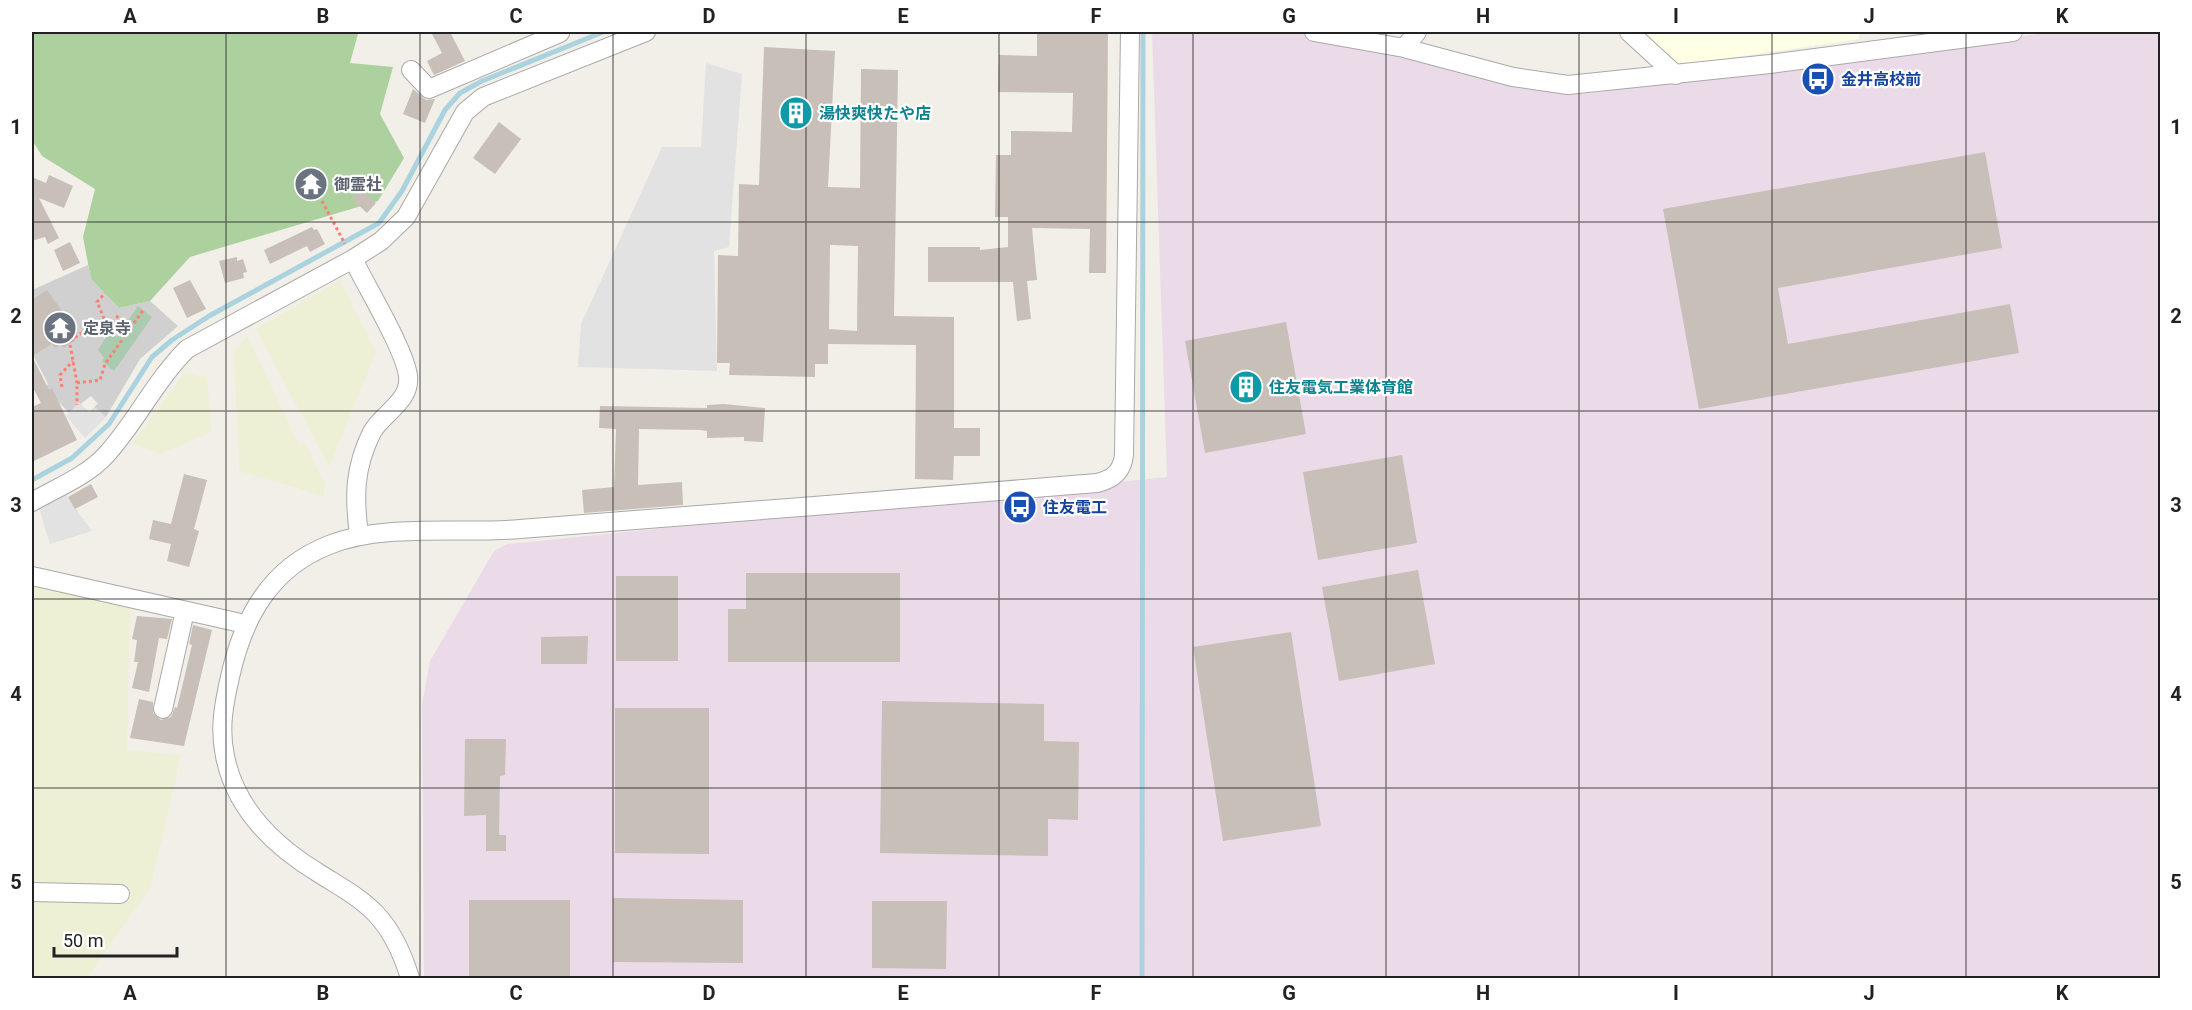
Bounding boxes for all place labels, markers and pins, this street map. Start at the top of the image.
bus stop icon: 金井高校前 [1800,61,1836,97]
place label: 金井高校前 [1841,70,1921,89]
building icon: 湯快爽快たや店 [778,95,814,131]
place label: 湯快爽快たや店 [819,104,931,123]
temple icon: 御霊社 [293,166,329,202]
place label: 御霊社 [334,175,382,194]
temple icon: 定泉寺 [42,310,78,346]
place label: 定泉寺 [83,319,131,338]
building icon: 住友電気工業体育館 [1228,369,1264,405]
place label: 住友電気工業体育館 [1268,378,1413,397]
bus stop icon: 住友電工 [1002,489,1038,525]
place label: 住友電工 [1042,498,1107,517]

